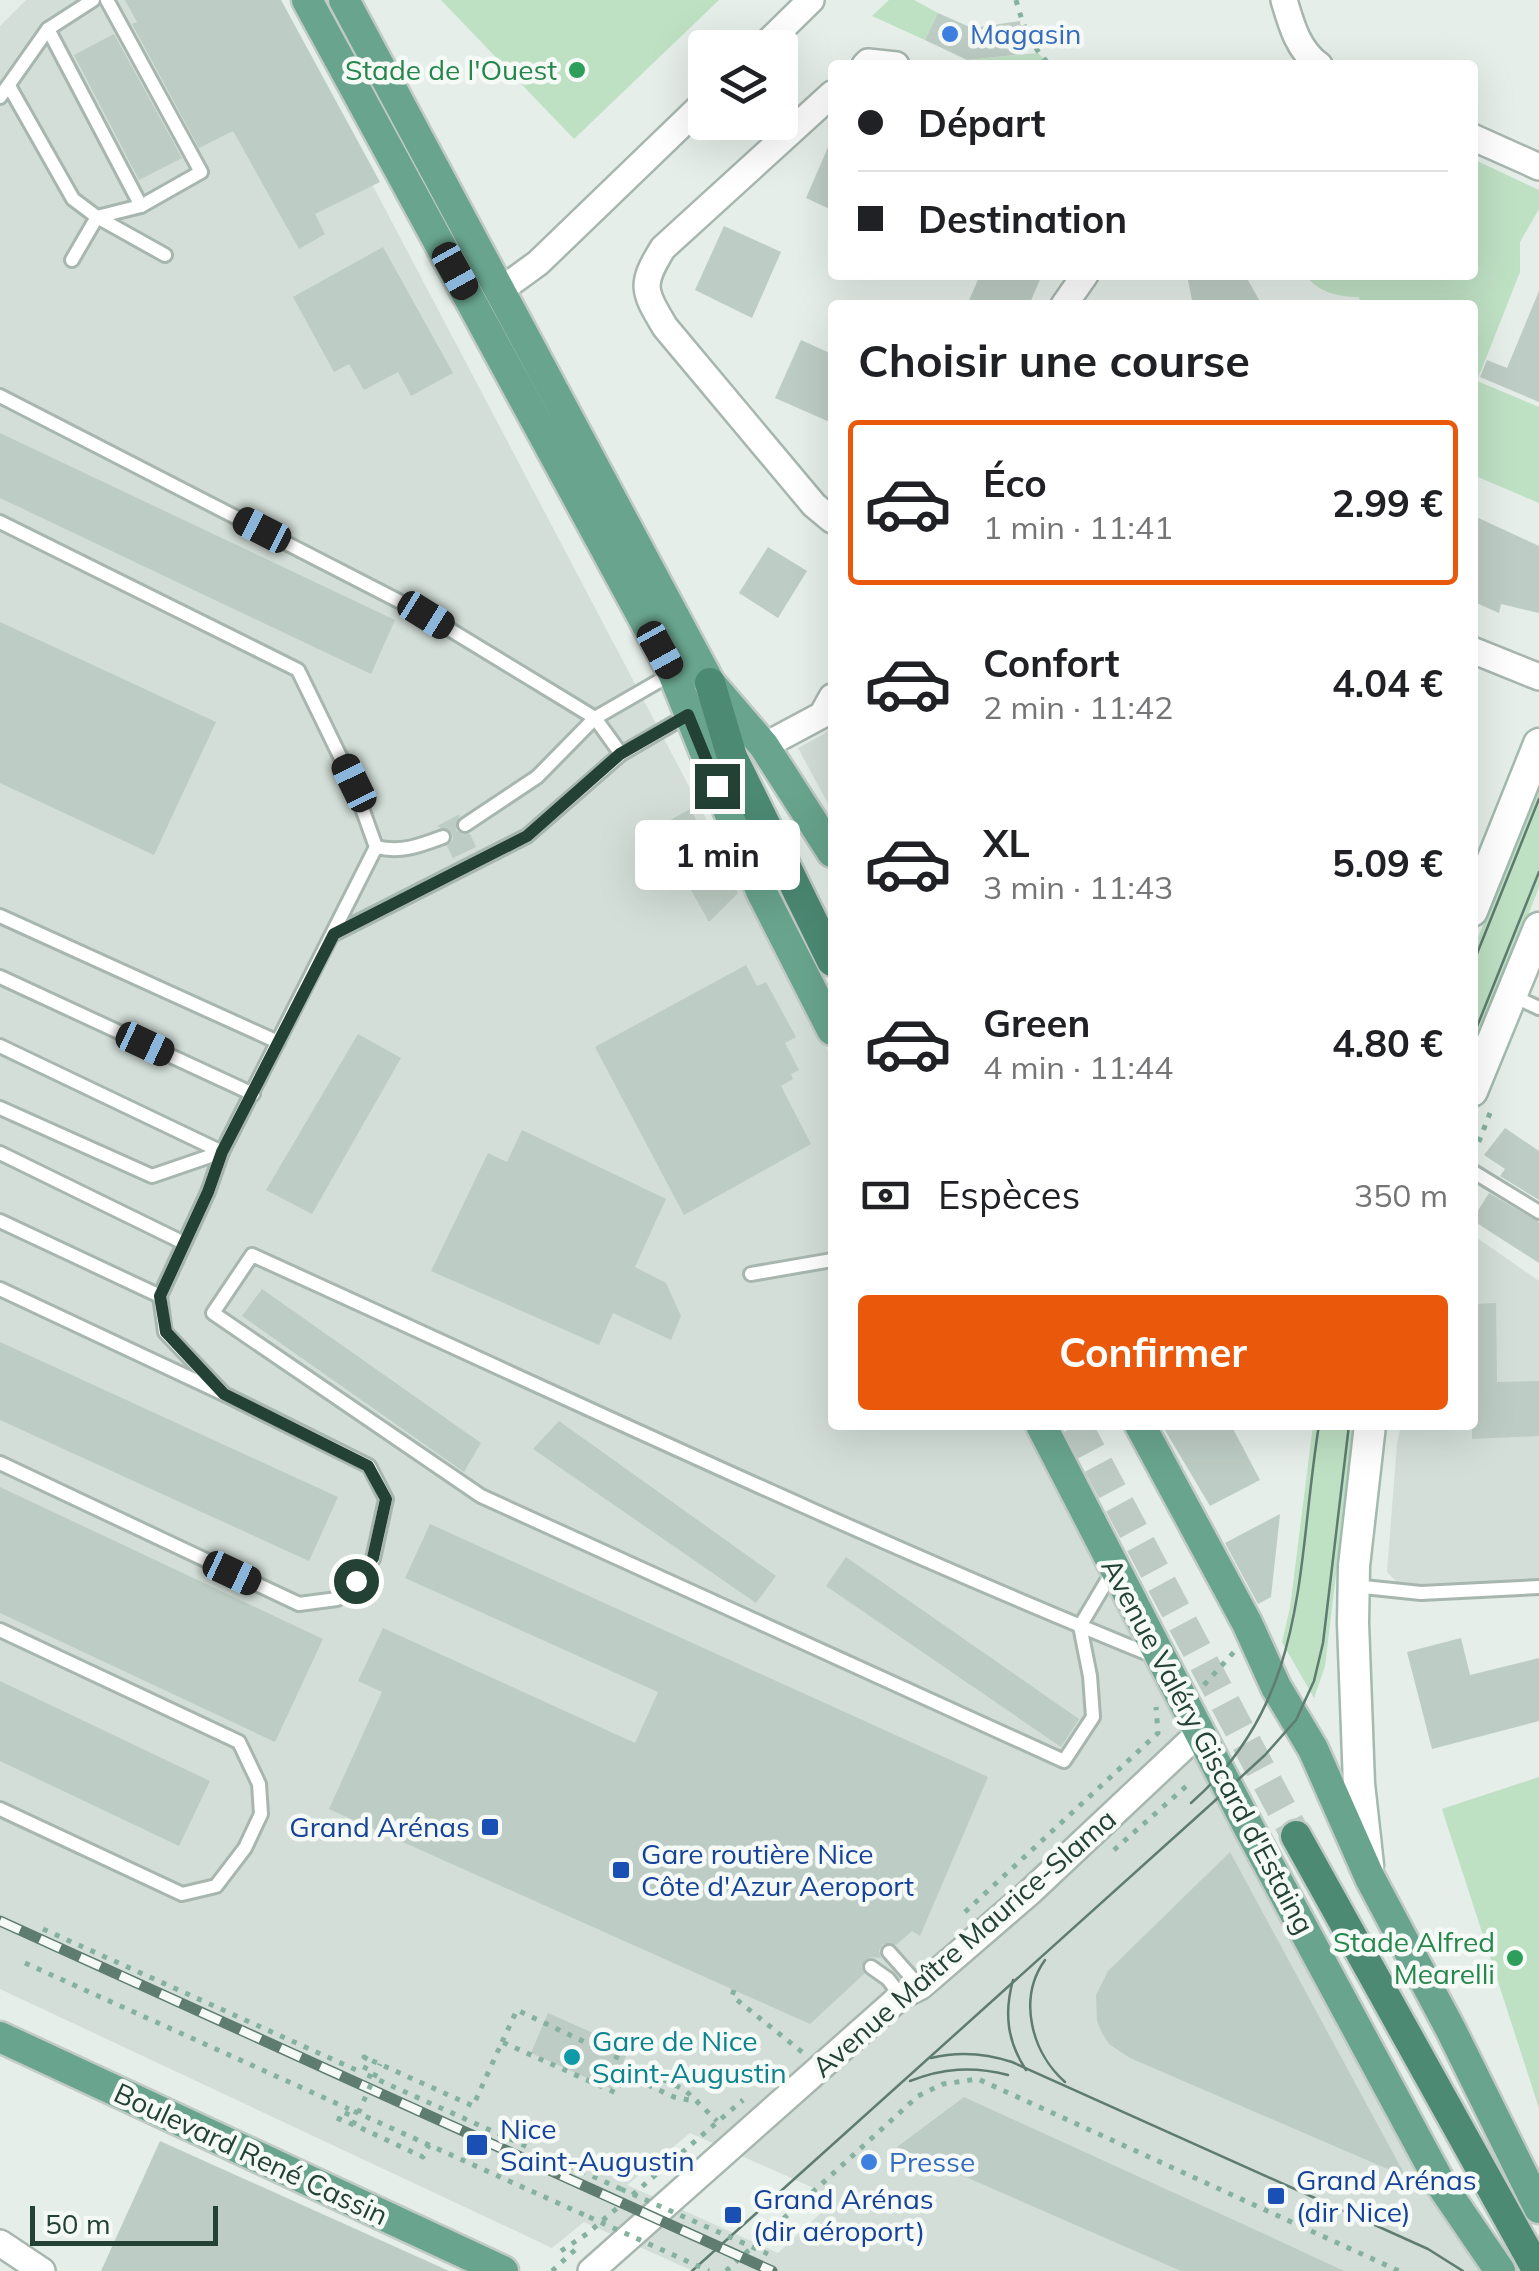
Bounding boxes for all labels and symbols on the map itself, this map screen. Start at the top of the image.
place label: Magasin [970,16,1081,51]
marker: Magasin [939,23,961,45]
place label: Stade de l'Ouest [345,52,557,87]
marker: Stade de l'Ouest [566,59,588,81]
car [427,237,483,305]
car [228,503,296,557]
car [393,586,459,644]
car [632,616,688,684]
car [327,749,381,817]
route end [695,764,740,809]
callout: 1 min [634,821,800,891]
car [111,1018,179,1070]
car [198,1547,266,1599]
street label: Avenue Valéry Giscard d'Estaing [1094,1552,1322,1939]
route start [334,1559,379,1604]
street label: Avenue Maître Maurice-Slama [805,1801,1123,2084]
place label: Grand Arénas [289,1809,470,1844]
marker: Grand Arénas [479,1816,501,1838]
place label: Gare routière Nice Côte d'Azur Aeroport [641,1836,914,1903]
marker: Gare routière Nice Côte d'Azur Aeroport [610,1859,632,1881]
place label: Stade Alfred Mearelli [1333,1924,1495,1991]
marker: Stade Alfred Mearelli [1504,1947,1526,1969]
place label: Gare de Nice Saint-Augustin [592,2023,787,2090]
marker: Gare de Nice Saint-Augustin [561,2046,583,2068]
street label: Boulevard René Cassin [109,2075,394,2232]
place label: Nice Saint-Augustin [500,2111,695,2178]
marker: Nice Saint-Augustin [464,2132,490,2158]
place label: Presse [889,2144,975,2179]
marker: Presse [858,2151,880,2173]
place label: Grand Arénas (dir Nice) [1296,2162,1477,2229]
place label: Grand Arénas (dir aéroport) [753,2181,934,2248]
marker: Grand Arénas (dir Nice) [1265,2185,1287,2207]
scale bar [30,2201,218,2246]
marker: Grand Arénas (dir aéroport) [722,2204,744,2226]

